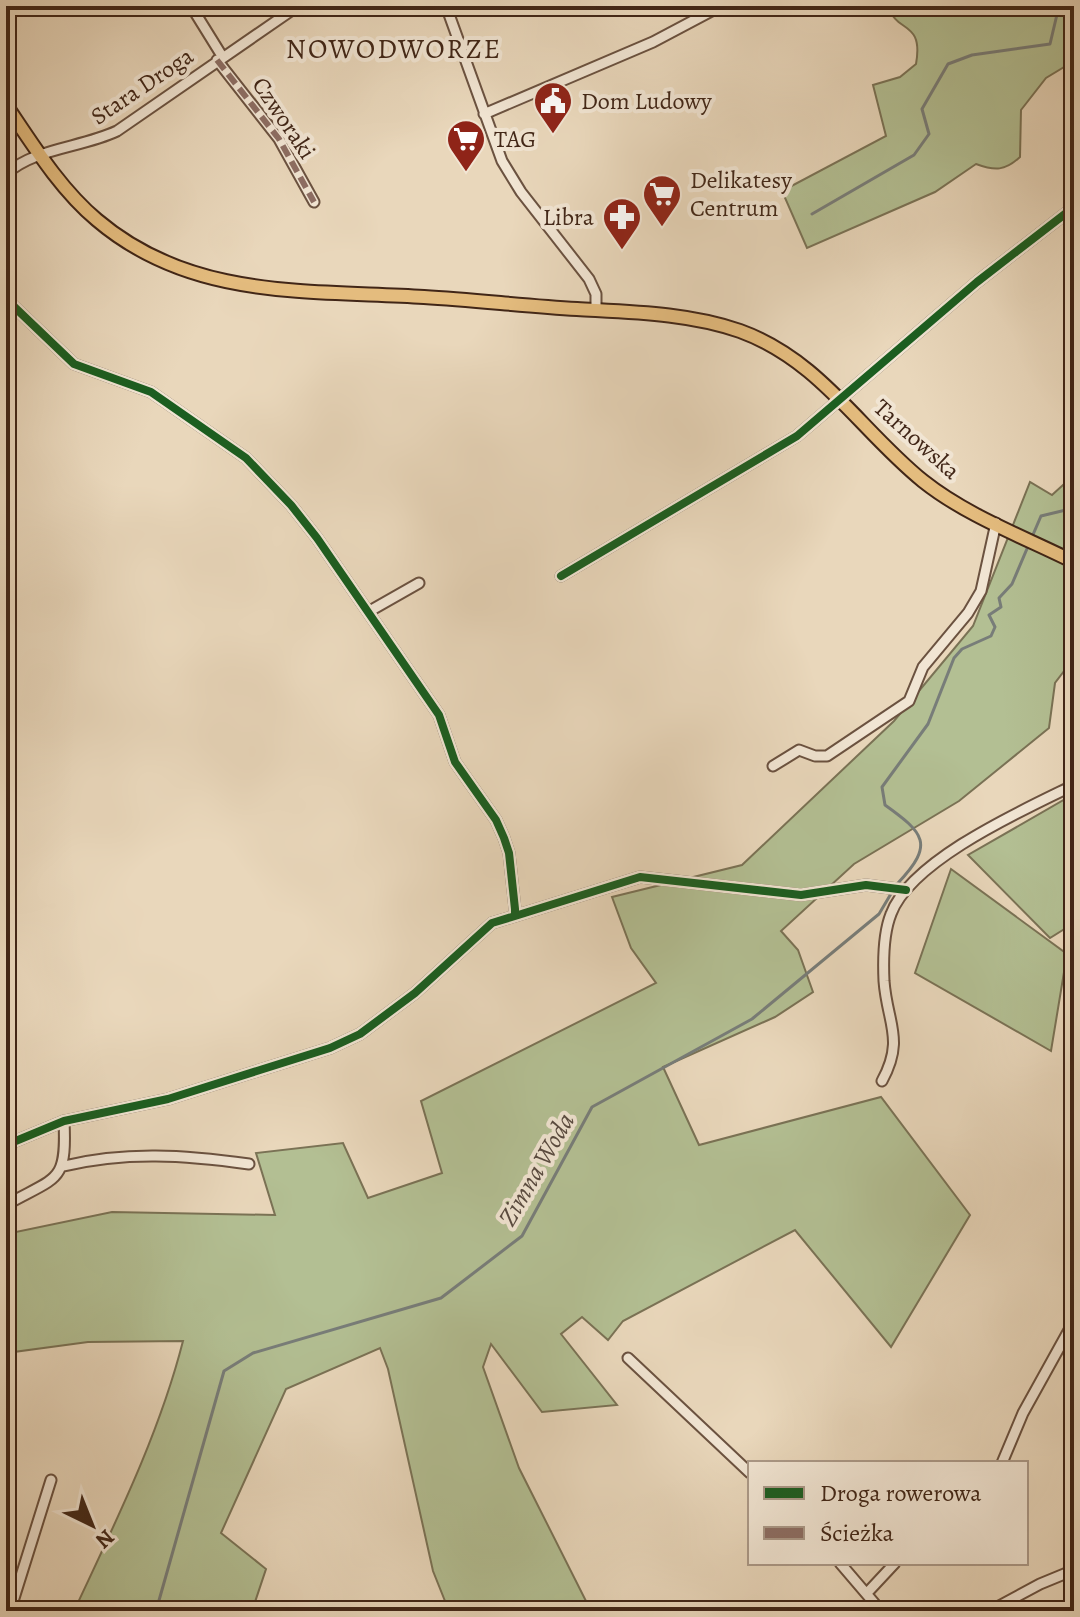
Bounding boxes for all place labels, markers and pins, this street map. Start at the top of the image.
public building icon: Dom Ludowy [532,80,574,135]
place label: Dom Ludowy [581,85,712,117]
supermarket icon: TAG [445,118,487,173]
place label: TAG [494,123,536,155]
place label: Delikatesy Centrum [690,164,792,224]
supermarket icon: Delikatesy Centrum [641,173,683,228]
pharmacy icon: Libra [601,196,643,251]
place label: Libra [543,201,595,233]

